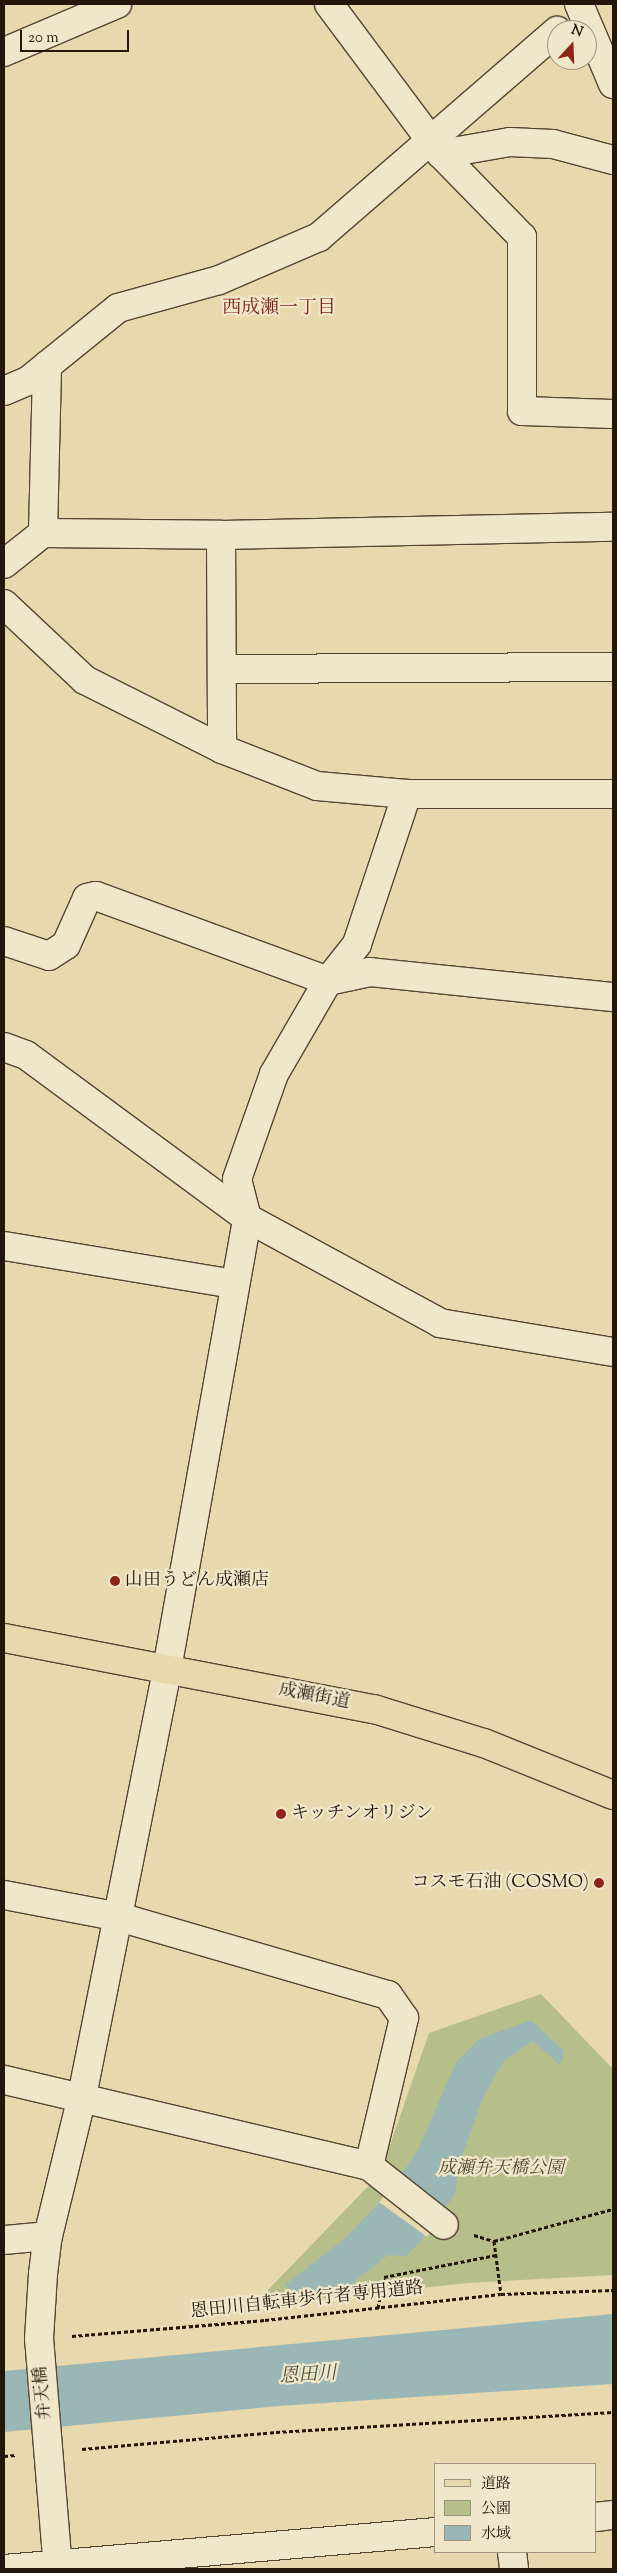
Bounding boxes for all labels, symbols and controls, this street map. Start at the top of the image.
scale bar [22,20,131,52]
north arrow [547,20,597,70]
text: N [568,21,585,43]
text: 20 m [28,28,59,49]
district label: 西成瀬一丁目 [222,298,336,320]
place label: 山田うどん成瀬店 [125,1570,269,1592]
marker: 山田うどん成瀬店 [109,1575,121,1587]
street label: 成瀬街道 [277,1680,351,1714]
place label: キッチンオリジン [291,1803,435,1825]
marker: キッチンオリジン [275,1808,287,1820]
place label: コスモ石油 (COSMO) [413,1872,589,1894]
marker: コスモ石油 (COSMO) [593,1877,605,1889]
park label: 成瀬弁天橋公園 [438,2158,564,2180]
street label: 恩田川自転車歩行者専用道路 [190,2278,424,2324]
water label: 恩田川 [279,2363,337,2389]
street label: 弁天橋 [31,2365,57,2421]
legend [434,2463,597,2553]
text: 道路 [481,2474,511,2495]
text: 公園 [481,2499,511,2520]
text: 水域 [481,2524,511,2545]

